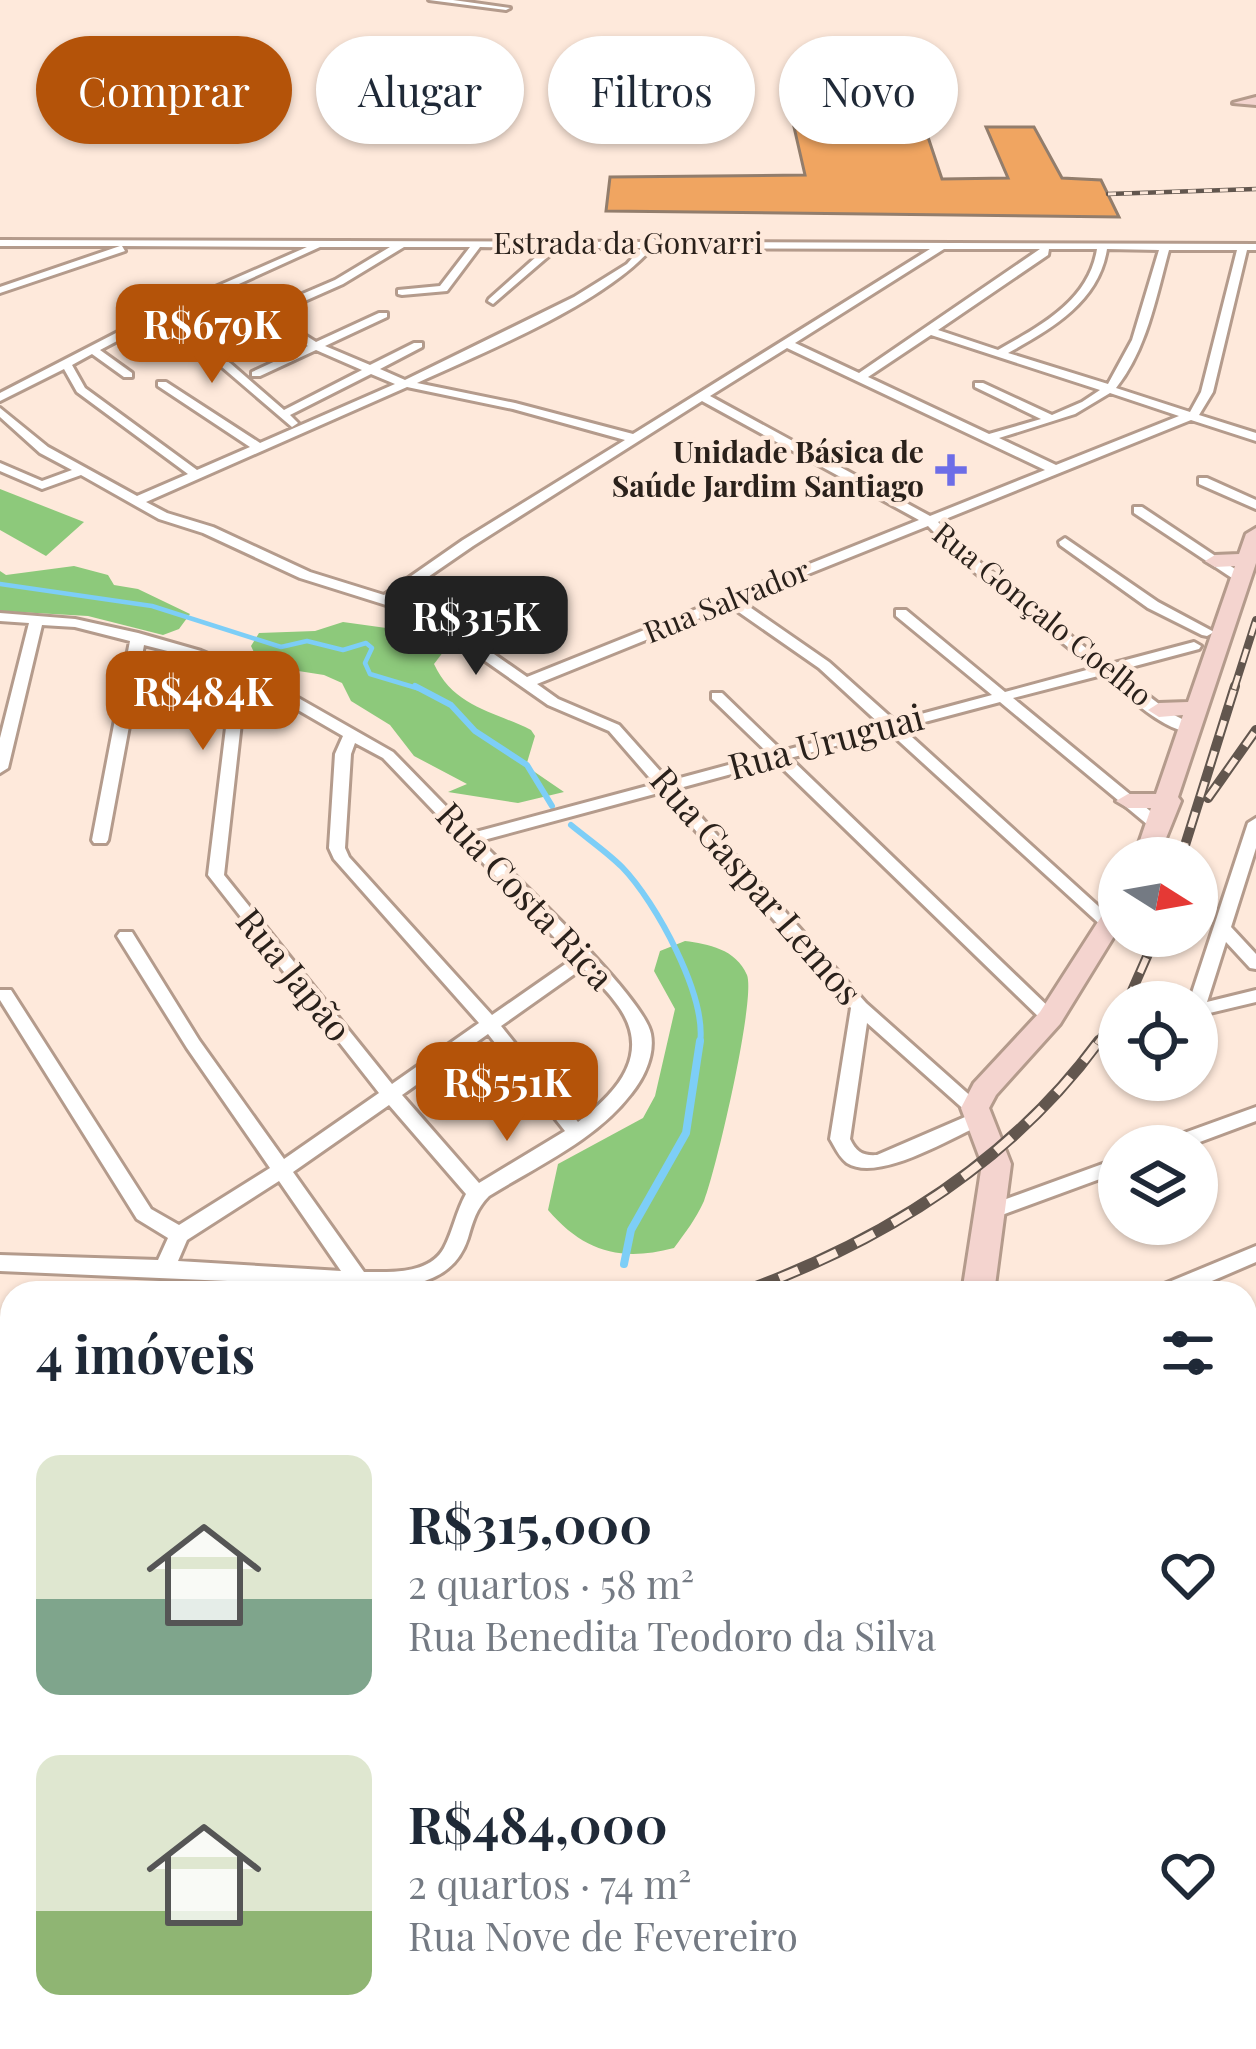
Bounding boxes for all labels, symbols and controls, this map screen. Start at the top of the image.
chip: Comprar [36,36,292,144]
chip: Alugar [316,36,524,144]
chip: Filtros [548,36,755,144]
chip: Novo [779,36,958,144]
street label: Estrada da Gonvarri [493,222,763,262]
pin: R$679K [114,284,310,386]
text: R$679K [143,297,281,349]
place label: Unidade Básica de Saúde Jardim Santiago [612,431,924,505]
marker: Unidade Básica de Saúde Jardim Santiago [935,454,967,486]
street label: Rua Gonçalo Coelho [925,513,1161,714]
street label: Rua Salvador [637,549,815,652]
pin: R$315K [378,576,574,678]
text: R$315K [412,589,540,641]
pin: R$484K [105,651,301,753]
text: R$484K [133,664,273,716]
street label: Rua Uruguai [723,691,928,789]
street label: Rua Gaspar Lemos [641,756,874,1014]
street label: Rua Costa Rica [427,791,626,999]
north arrow [1098,837,1218,957]
map controls [1098,837,1218,1245]
street label: Rua Japão [227,897,364,1050]
button: locate [1098,981,1218,1101]
pin: R$551K [409,1042,605,1144]
text: R$551K [443,1055,571,1107]
button: layers [1098,1125,1218,1245]
text: 4 imóveis [36,1319,255,1387]
icon: filters [1155,1320,1221,1386]
text: R$315,000 [408,1489,652,1557]
icon: home [132,1503,276,1647]
icon: heart [1155,1542,1221,1608]
text: 2 quartos · 58 m² [408,1557,694,1609]
text: Rua Benedita Teodoro da Silva [408,1609,936,1661]
text: R$484,000 [408,1789,668,1857]
icon: home [132,1803,276,1947]
icon: heart [1155,1842,1221,1908]
text: 2 quartos · 74 m² [408,1857,691,1909]
text: Rua Nove de Fevereiro [408,1909,798,1961]

